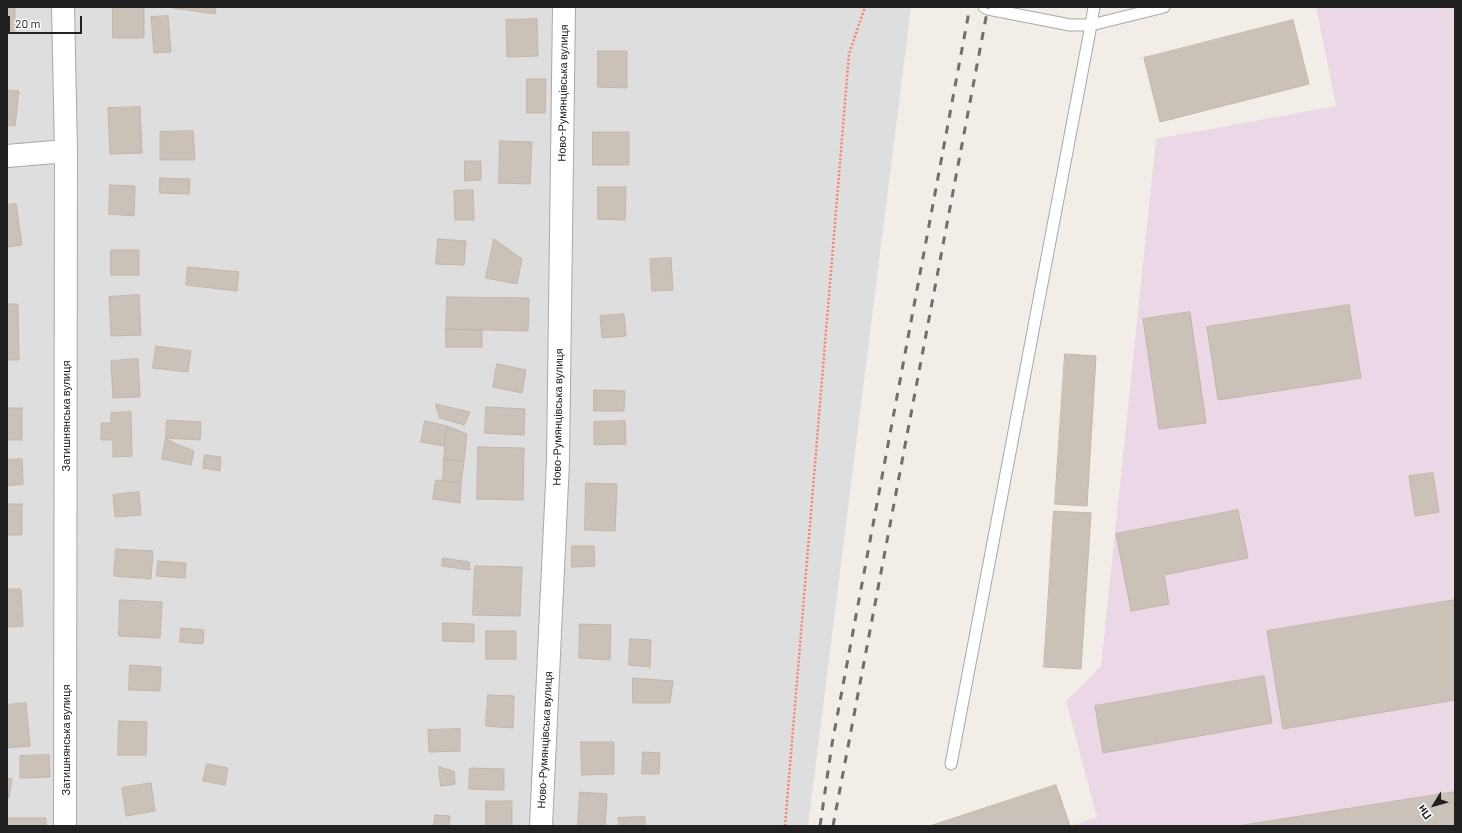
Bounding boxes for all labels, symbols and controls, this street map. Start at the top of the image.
scale bar [10,8,84,34]
text: 20 m [15,16,41,30]
street label: Ново-Румянцівська вулиця [555,24,571,162]
street label: Ново-Румянцівська вулиця [550,348,566,486]
street label: Затишнянська вулиця [59,361,73,471]
street label: Ново-Румянцівська вулиця [535,671,555,809]
street label: Затишнянська вулиця [59,685,73,795]
north arrow [1414,785,1454,825]
text: Пн [1414,803,1434,822]

